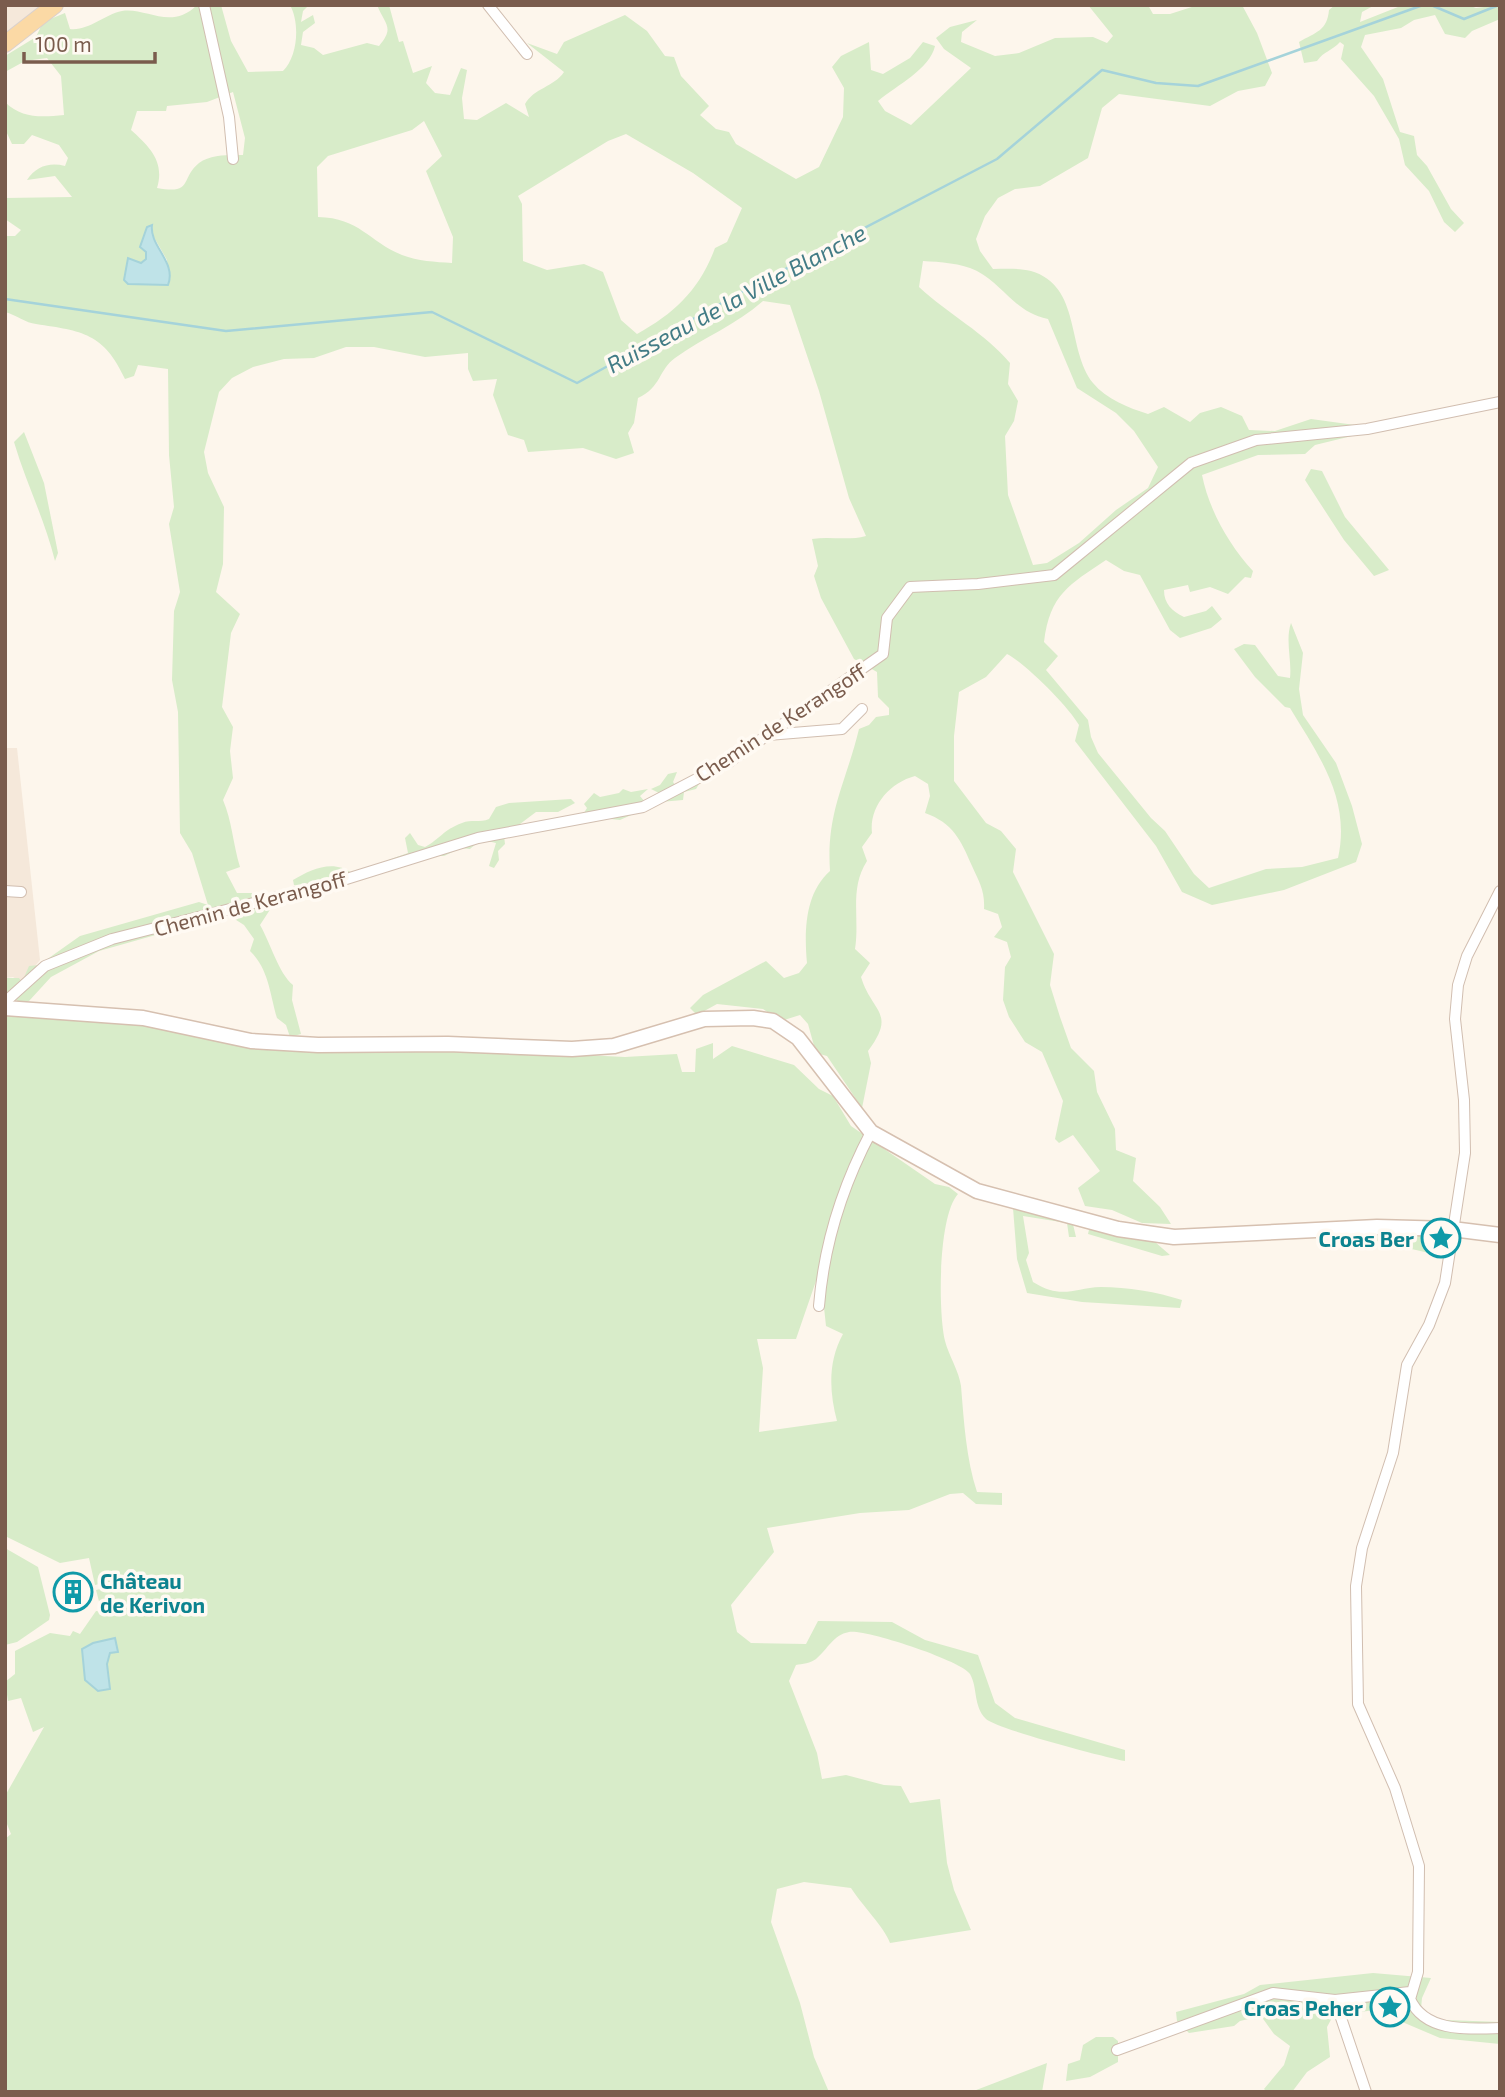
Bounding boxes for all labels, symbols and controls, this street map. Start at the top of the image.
scale bar [24,21,156,65]
text: 100 m [35,31,92,56]
water label: Ruisseau de la Ville Blanche [602,218,870,378]
street label: Chemin de Kerangoff [690,657,871,786]
street label: Chemin de Kerangoff [151,865,350,941]
place icon: Croas Ber [1420,1217,1462,1259]
place label: Croas Ber [1319,1226,1414,1251]
place label: Château de Kerivon [100,1568,205,1617]
building icon: Château de Kerivon [52,1571,94,1613]
place icon: Croas Peher [1369,1986,1411,2028]
place label: Croas Peher [1244,1995,1363,2020]

